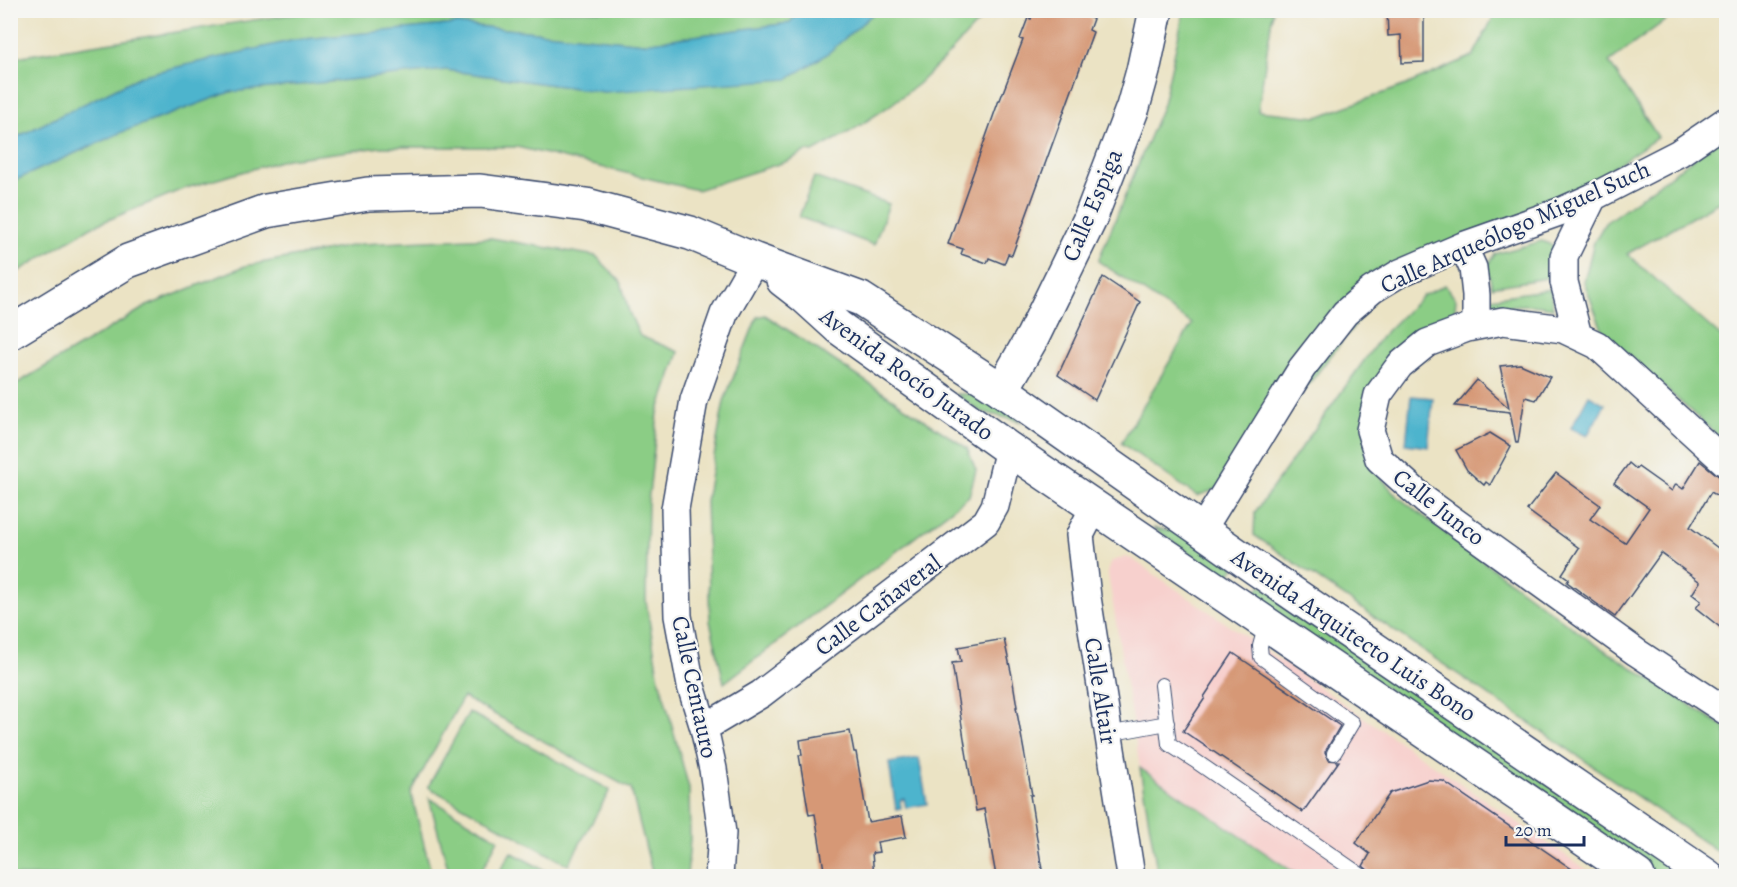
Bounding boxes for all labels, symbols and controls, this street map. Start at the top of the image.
street label: Calle Espiga [1054,143,1130,266]
street label: Calle Arqueólogo Miguel Such [1375,153,1655,301]
street label: Avenida Rocío Jurado [813,299,1001,448]
street label: Calle Junco [1386,461,1492,553]
street label: Avenida Arquitecto Luis Bono [1224,540,1483,729]
street label: Calle Cañaveral [808,547,948,663]
street label: Calle Centauro [664,613,726,761]
street label: Calle Altair [1077,635,1125,747]
scale bar [1506,809,1584,847]
text: 20 m [1515,818,1552,842]

